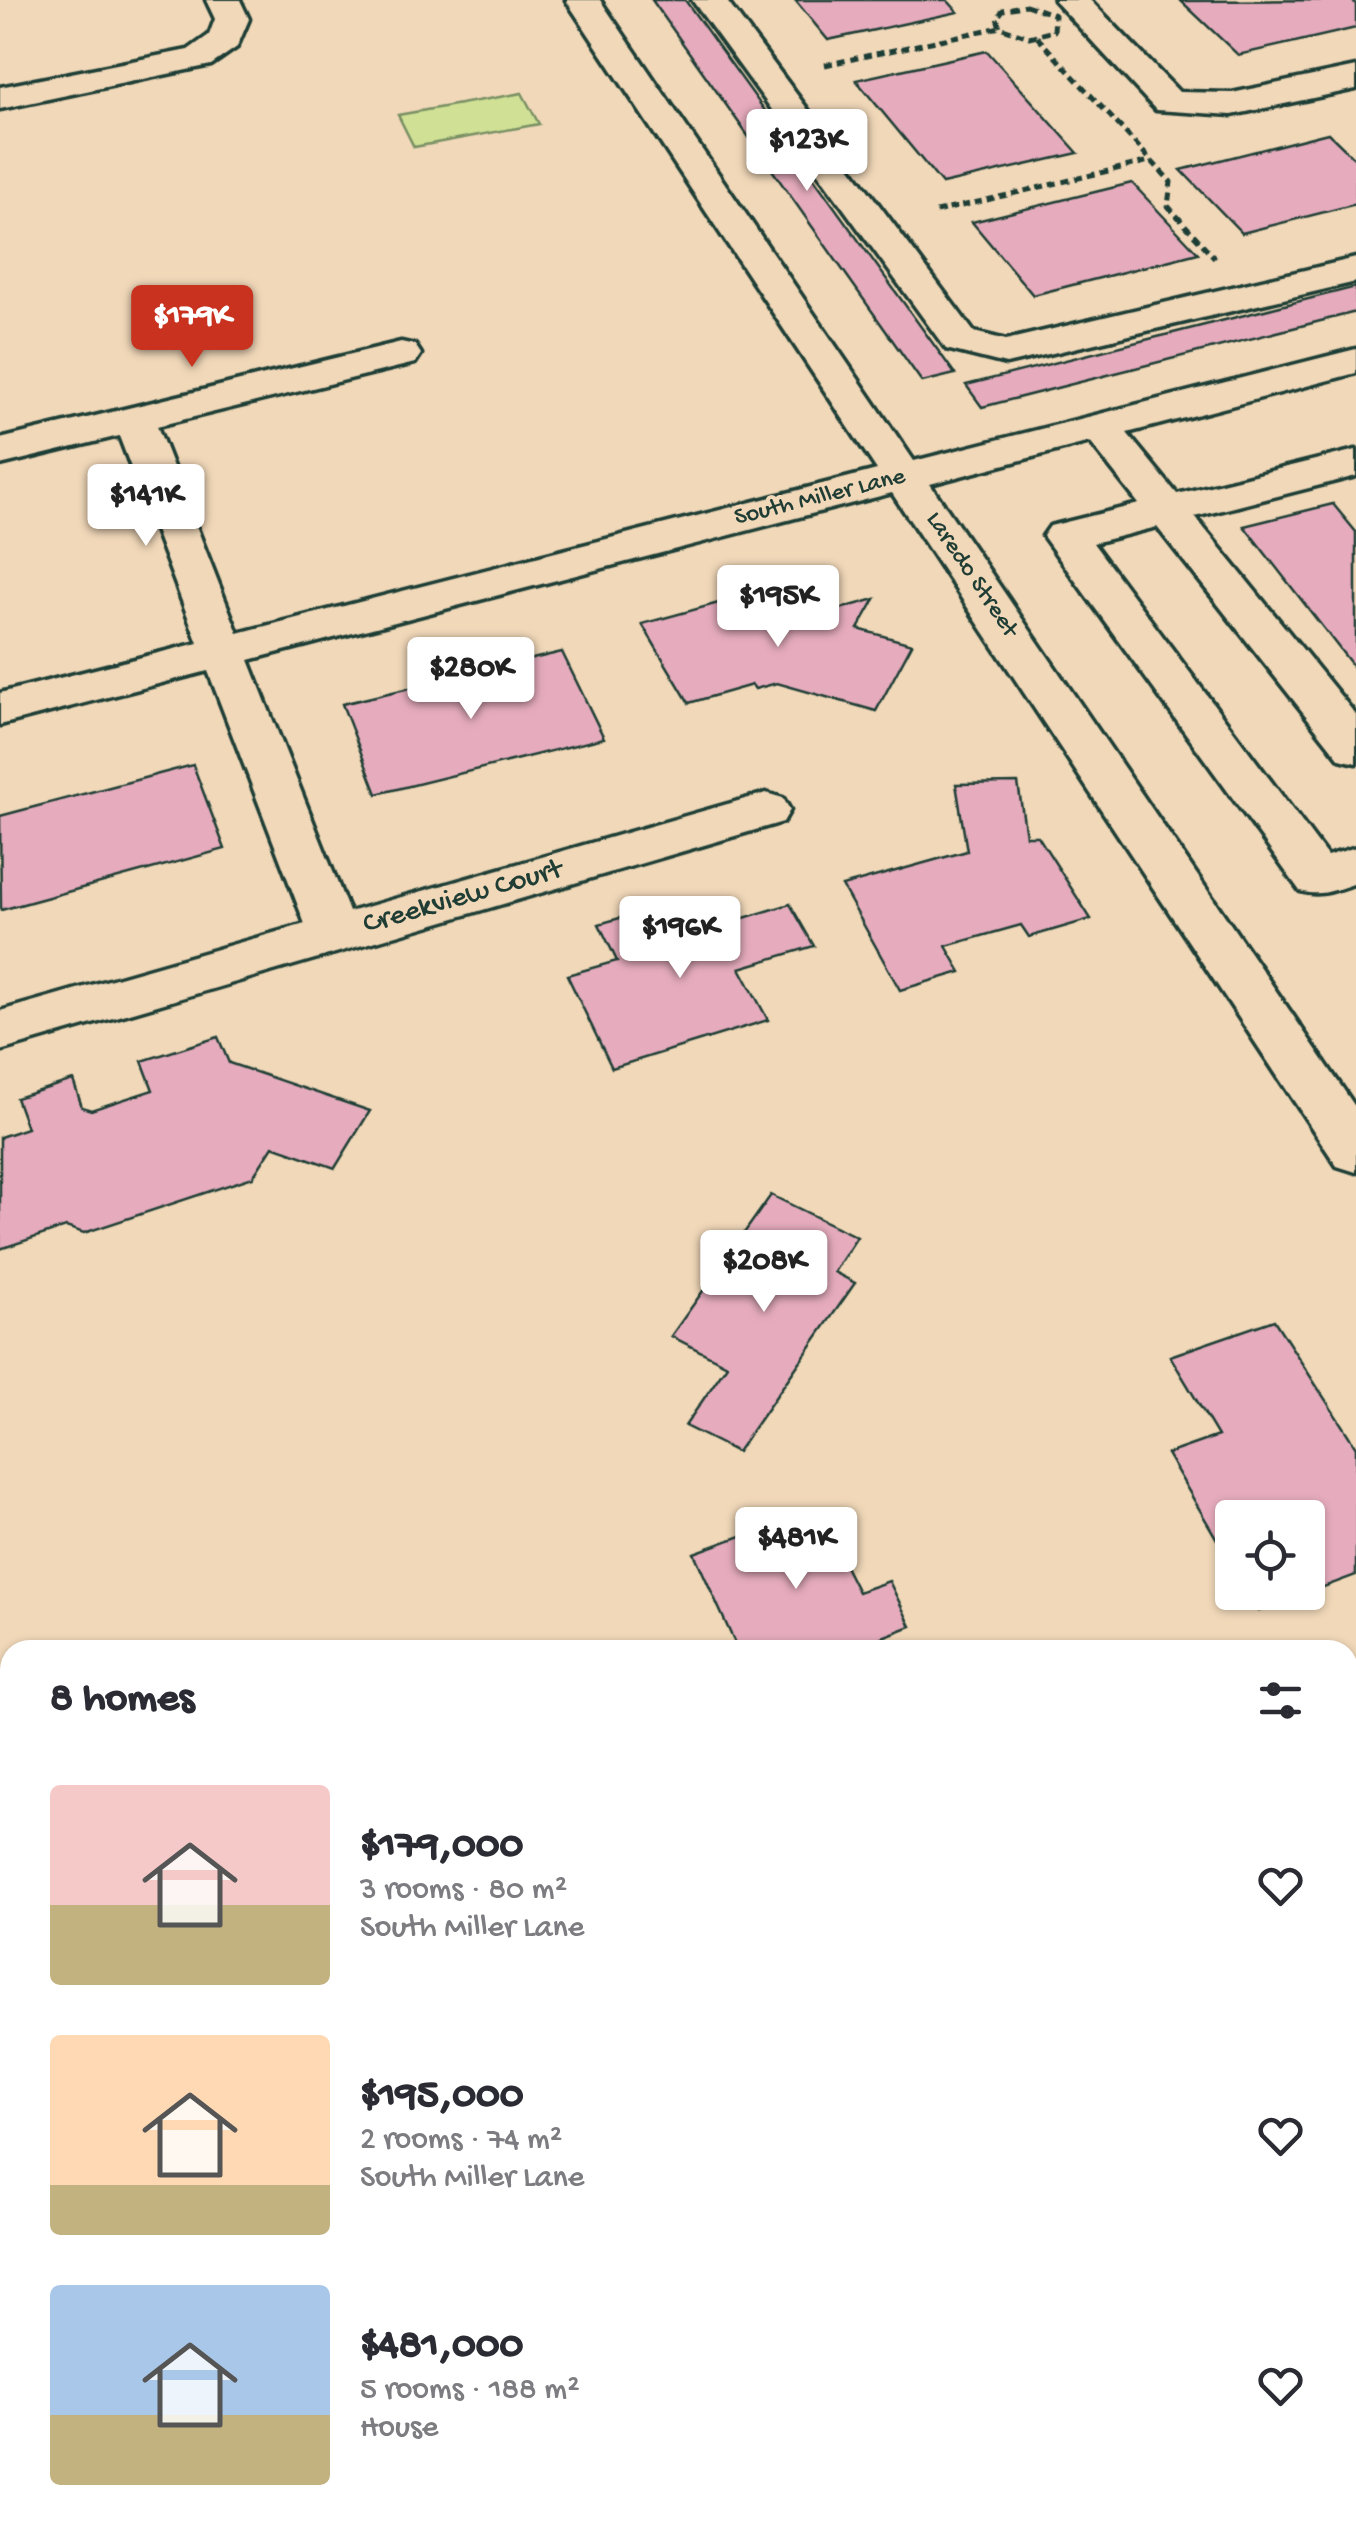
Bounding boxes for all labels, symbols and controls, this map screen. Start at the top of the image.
pin: $123K [737,109,877,194]
text: $123K [768,122,846,160]
pin: $179K [122,285,262,370]
text: $179K [153,298,231,336]
street label: South Miller Lane [732,462,910,533]
pin: $141K [76,464,216,549]
text: $141K [110,477,182,515]
street label: Laredo Street [918,507,1025,645]
pin: $195K [708,565,848,650]
text: $195K [739,578,817,616]
pin: $280K [401,637,541,722]
text: $280K [429,650,513,688]
street label: Creekview Court [359,852,569,943]
pin: $196K [610,896,750,981]
text: $196K [641,909,719,947]
pin: $208K [694,1230,834,1315]
text: $208K [722,1243,806,1281]
map controls [1215,1500,1325,1610]
button: locate [1215,1500,1325,1610]
pin: $481K [726,1507,866,1592]
text: $481K [757,1520,835,1558]
icon: filters [1253,1673,1308,1728]
text: 8 homes [50,1676,194,1725]
text: $179,000 [360,1823,523,1872]
icon: home [130,1825,250,1945]
icon: heart [1253,1858,1308,1913]
text: 3 rooms · 80 m² [360,1872,567,1910]
text: South Miller Lane [360,1910,584,1948]
text: $195,000 [360,2073,524,2122]
icon: home [130,2075,250,2195]
icon: heart [1253,2108,1308,2163]
text: 2 rooms · 74 m² [360,2122,562,2160]
text: South Miller Lane [360,2160,584,2198]
text: $481,000 [360,2323,523,2372]
icon: home [130,2325,250,2445]
icon: heart [1253,2358,1308,2413]
text: 5 rooms · 188 m² [360,2372,580,2410]
text: House [360,2410,438,2448]

